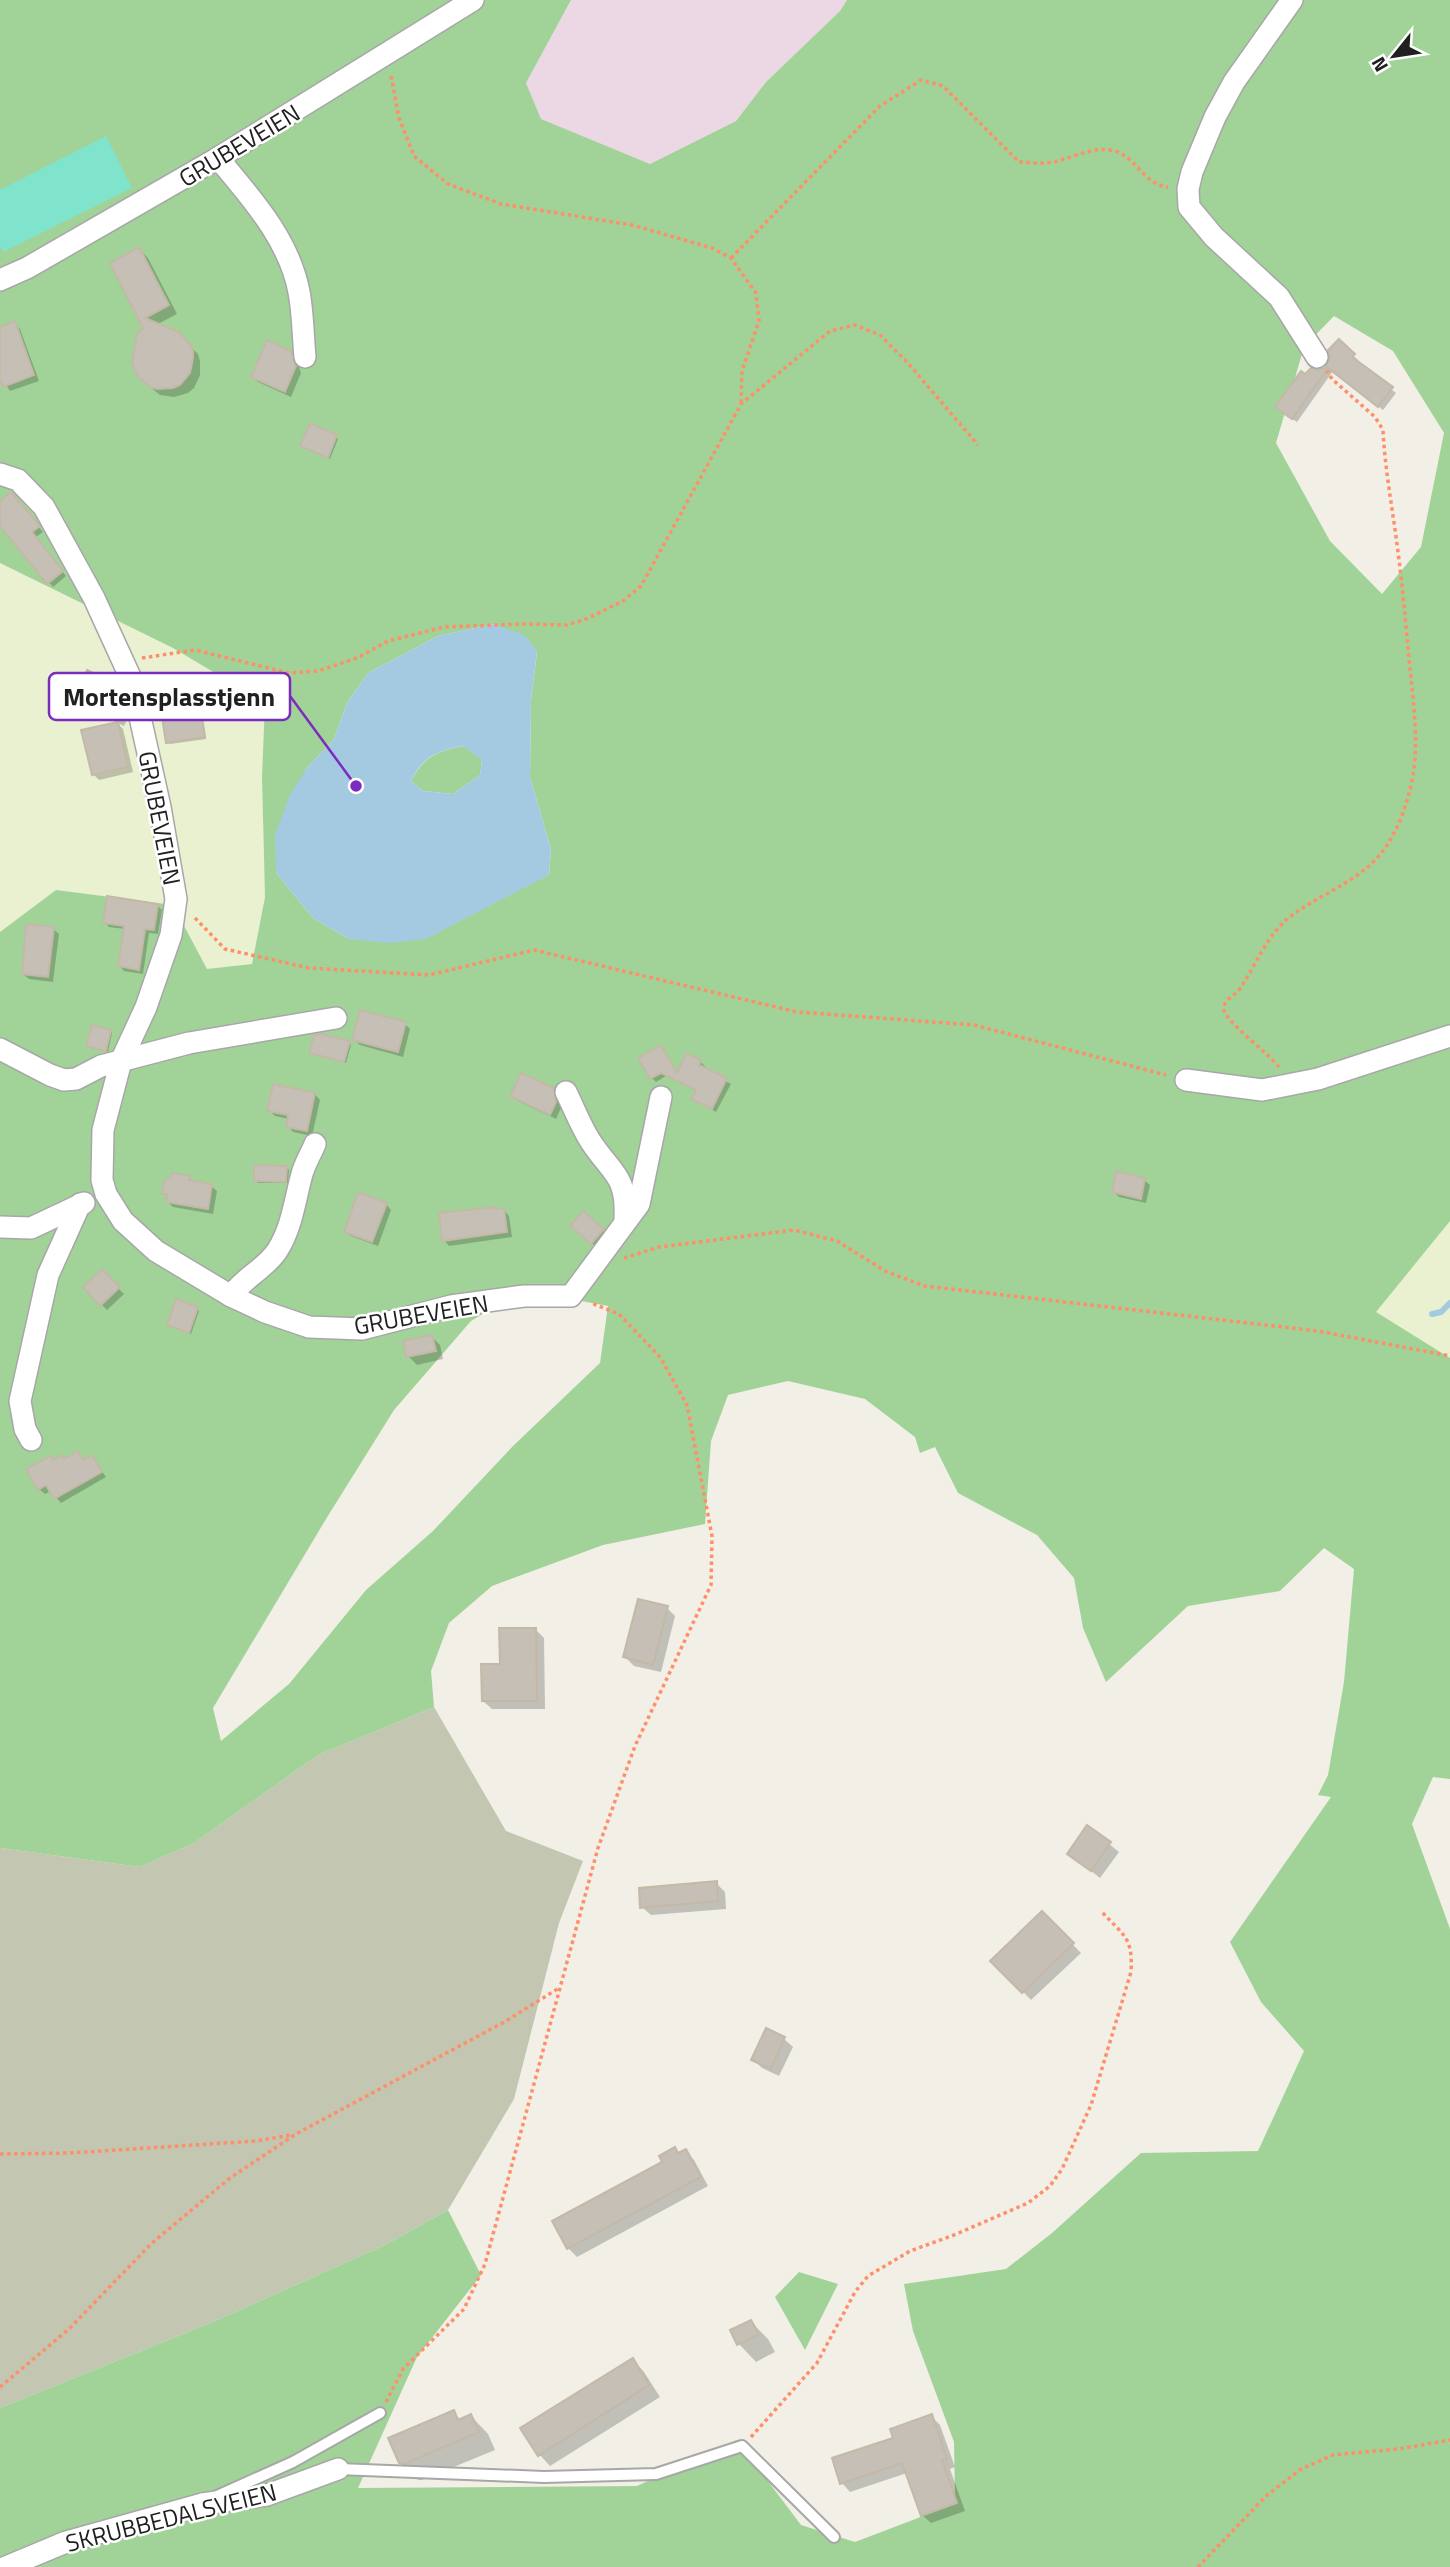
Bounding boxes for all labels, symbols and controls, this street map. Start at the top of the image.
north arrow [1359,21,1429,91]
text: N [1363,52,1395,78]
street label: GRUBEVEIEN [172,95,306,195]
callout: Mortensplasstjenn [49,673,290,720]
text: Mortensplasstjenn [63,677,275,716]
street label: GRUBEVEIEN [129,748,191,888]
street label: GRUBEVEIEN [351,1284,491,1344]
street label: SKRUBBEDALSVEIEN [62,2473,280,2561]

